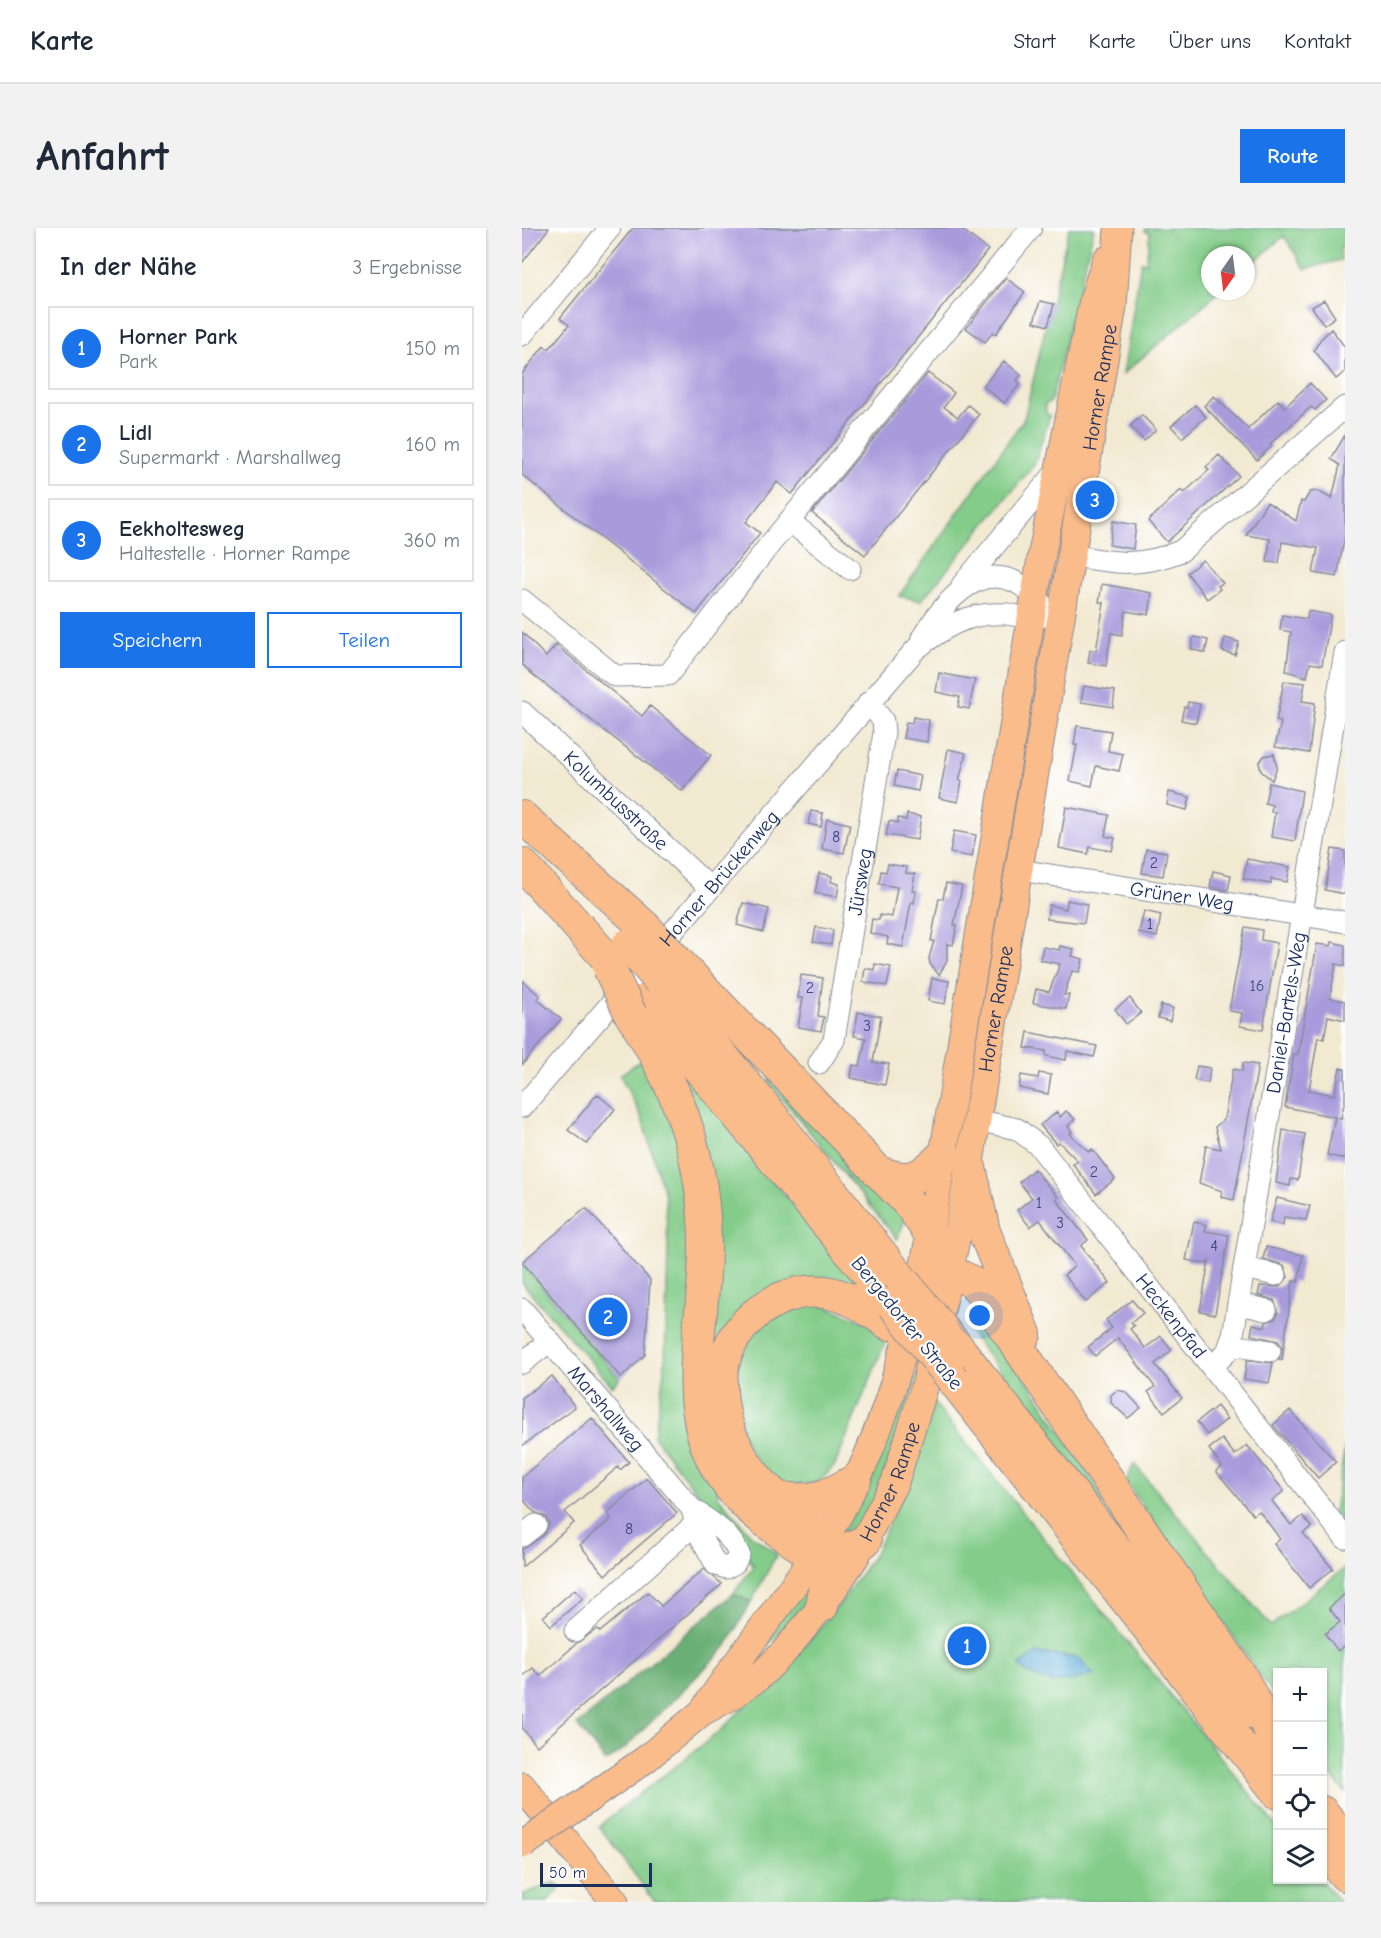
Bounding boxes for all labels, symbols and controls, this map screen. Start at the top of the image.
text: Karte [30,25,94,57]
text: Start [1013,29,1056,53]
text: Karte [1089,29,1135,53]
text: Über uns [1168,29,1251,53]
text: Kontakt [1284,29,1351,53]
button: Route [1240,129,1345,183]
text: Anfahrt [36,132,169,181]
north arrow [1201,246,1255,300]
text: In der Nähe [60,252,197,282]
text: 3 Ergebnisse [352,256,462,279]
street label: Horner Rampe [1078,322,1121,452]
text: Horner Park [119,324,237,350]
text: 1 [78,337,85,360]
text: 150 m [406,337,460,360]
text: Park [119,350,157,373]
text: Lidl [119,420,152,446]
text: 2 [77,433,86,456]
text: 160 m [406,433,460,456]
text: Supermarkt · Marshallweg [119,446,341,469]
pin: 3 [1076,478,1114,522]
text: Eekholtesweg [119,516,245,542]
text: 3 [77,529,86,552]
text: 360 m [404,529,460,552]
text: Haltestelle · Horner Rampe [119,542,350,565]
button: Speichern [60,612,255,668]
button: Teilen [267,612,462,668]
street label: Kolumbusstraße [559,746,673,855]
street label: Horner Brückenweg [654,806,784,951]
house number: 8 [832,828,840,846]
street label: Jürsweg [843,846,877,917]
house number: 2 [1150,854,1158,872]
street label: Grüner Weg [1128,876,1236,916]
house number: 1 [1147,915,1153,933]
street label: Daniel-Bartels-Weg [1261,930,1310,1095]
street label: Horner Rampe [974,944,1017,1074]
house number: 16 [1249,977,1265,995]
house number: 2 [806,979,814,997]
house number: 3 [863,1017,871,1035]
house number: 2 [1090,1163,1098,1181]
house number: 1 [1036,1194,1042,1212]
house number: 3 [1056,1214,1064,1232]
house number: 4 [1210,1237,1218,1255]
street label: Bergedorfer Straße [846,1252,968,1394]
street label: Heckenpfad [1131,1269,1212,1363]
pin: 2 [588,1294,628,1340]
your location [965,1301,994,1330]
street label: Marshallweg [563,1360,649,1456]
street label: Horner Rampe [854,1419,924,1545]
house number: 8 [625,1520,633,1538]
pin: 1 [948,1624,986,1668]
map controls [1273,1668,1327,1884]
button: + [1273,1668,1327,1722]
button: − [1273,1722,1327,1776]
button: locate [1273,1776,1327,1830]
button: layers [1273,1830,1327,1884]
scale bar [540,1860,652,1888]
text: 50 m [549,1864,586,1882]

